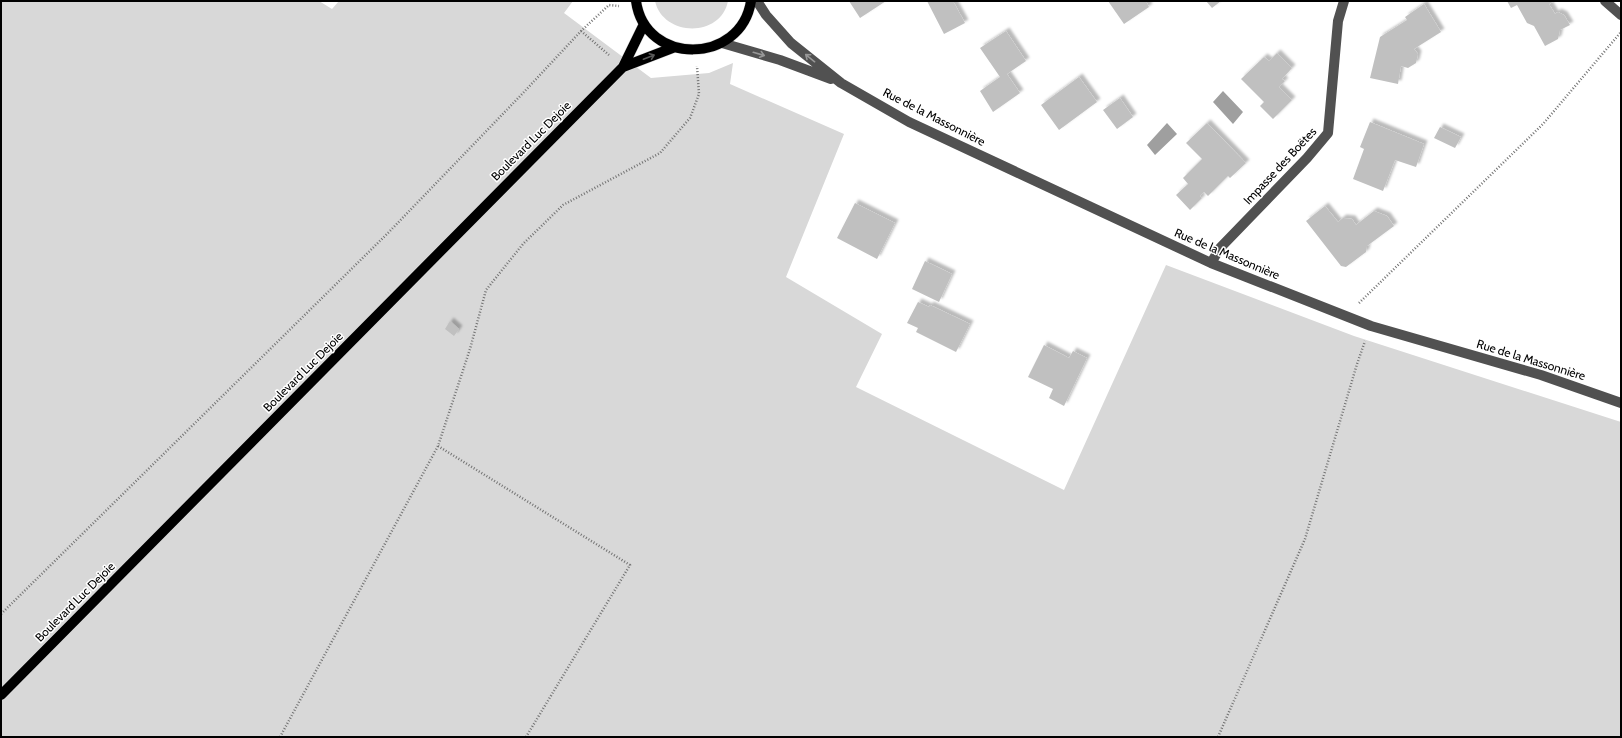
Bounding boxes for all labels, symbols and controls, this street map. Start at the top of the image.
one-way arrow [753,51,766,58]
one-way arrow [642,52,654,60]
one-way arrow [805,54,816,63]
street label: Rue de la Massonnière [881,84,988,149]
street label: Boulevard Luc Dejoie [488,98,574,184]
street label: Impasse des Boëtes [1240,124,1319,207]
street label: Rue de la Massonnière [1172,225,1282,282]
street label: Boulevard Luc Dejoie [260,329,346,415]
street label: Rue de la Massonnière [1475,336,1587,383]
street label: Boulevard Luc Dejoie [32,559,118,645]

